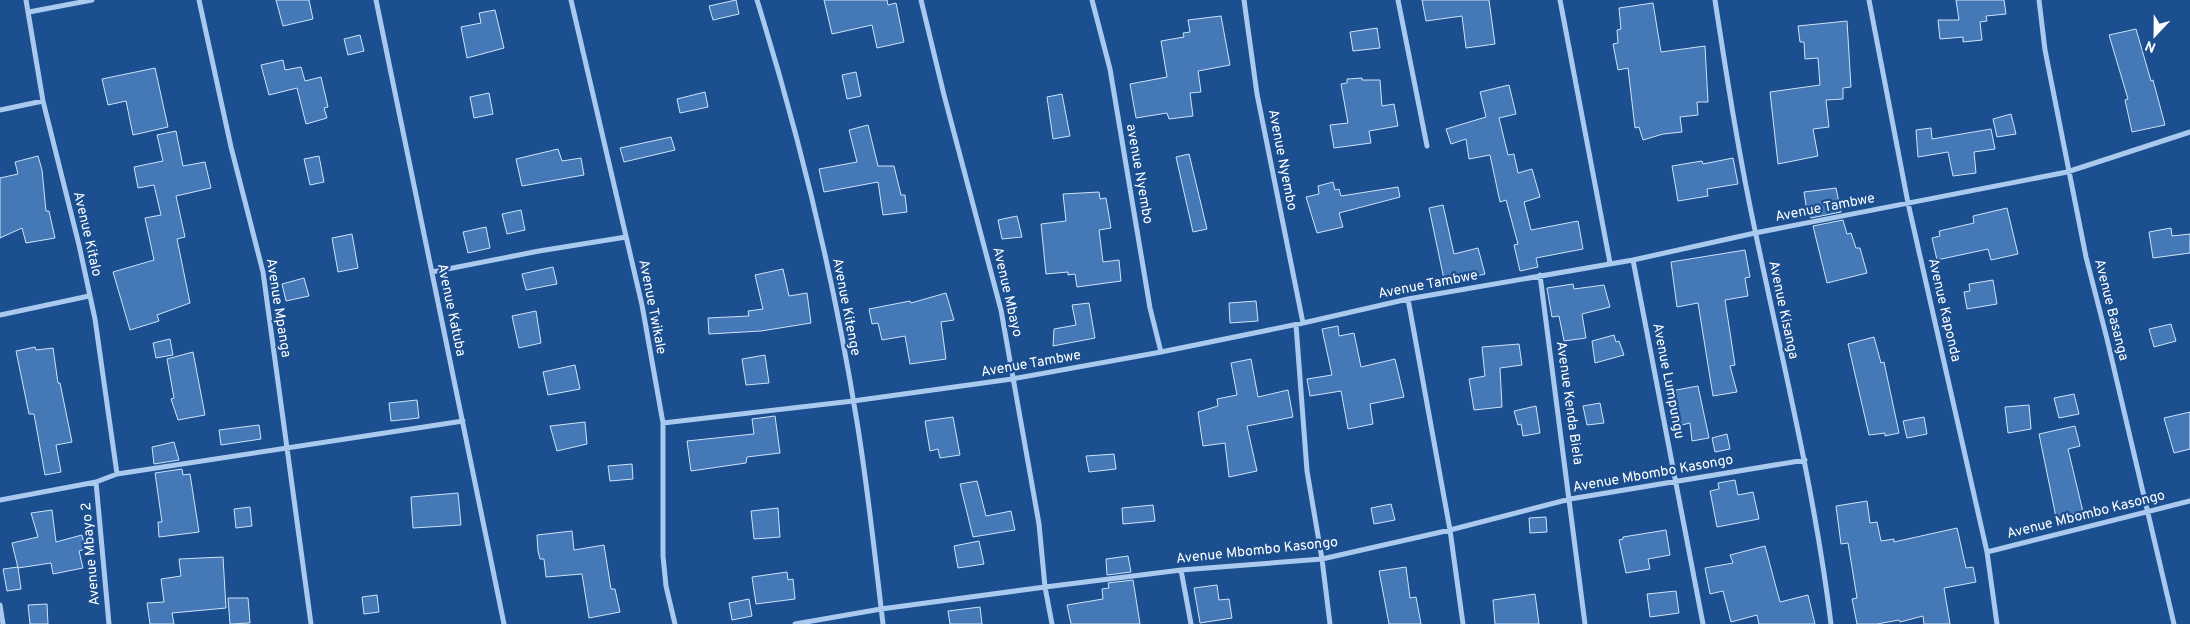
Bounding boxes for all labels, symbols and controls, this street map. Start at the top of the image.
north arrow [2130,10,2180,60]
text: N [2143,36,2159,55]
street label: Avenue Nyembo [1264,108,1300,212]
street label: avenue Nyembo [1122,123,1156,226]
street label: Avenue Kitalo [69,190,105,278]
street label: Avenue Tambwe [1774,190,1876,226]
street label: Avenue Mbayo [988,245,1026,339]
street label: Avenue Mpanga [262,257,294,359]
street label: Avenue Kitenge [828,257,864,357]
street label: Avenue Kaponda [1924,257,1964,363]
street label: Avenue Basanga [2090,257,2132,363]
street label: Avenue Twikale [634,258,670,356]
street label: Avenue Kisanga [1764,259,1802,361]
street label: Avenue Katuba [433,262,469,358]
street label: Avenue Tambwe [1377,267,1479,303]
street label: Avenue Lumpungu [1648,322,1688,440]
street label: Avenue Kenda Biela [1552,340,1586,466]
street label: Avenue Tambwe [980,347,1082,381]
street label: Avenue Mbombo Kasongo [1572,451,1735,496]
street label: Avenue Mbombo Kasongo [2005,487,2167,543]
street label: Avenue Mbayo 2 [78,502,104,606]
street label: Avenue Mbombo Kasongo [1175,534,1339,568]

